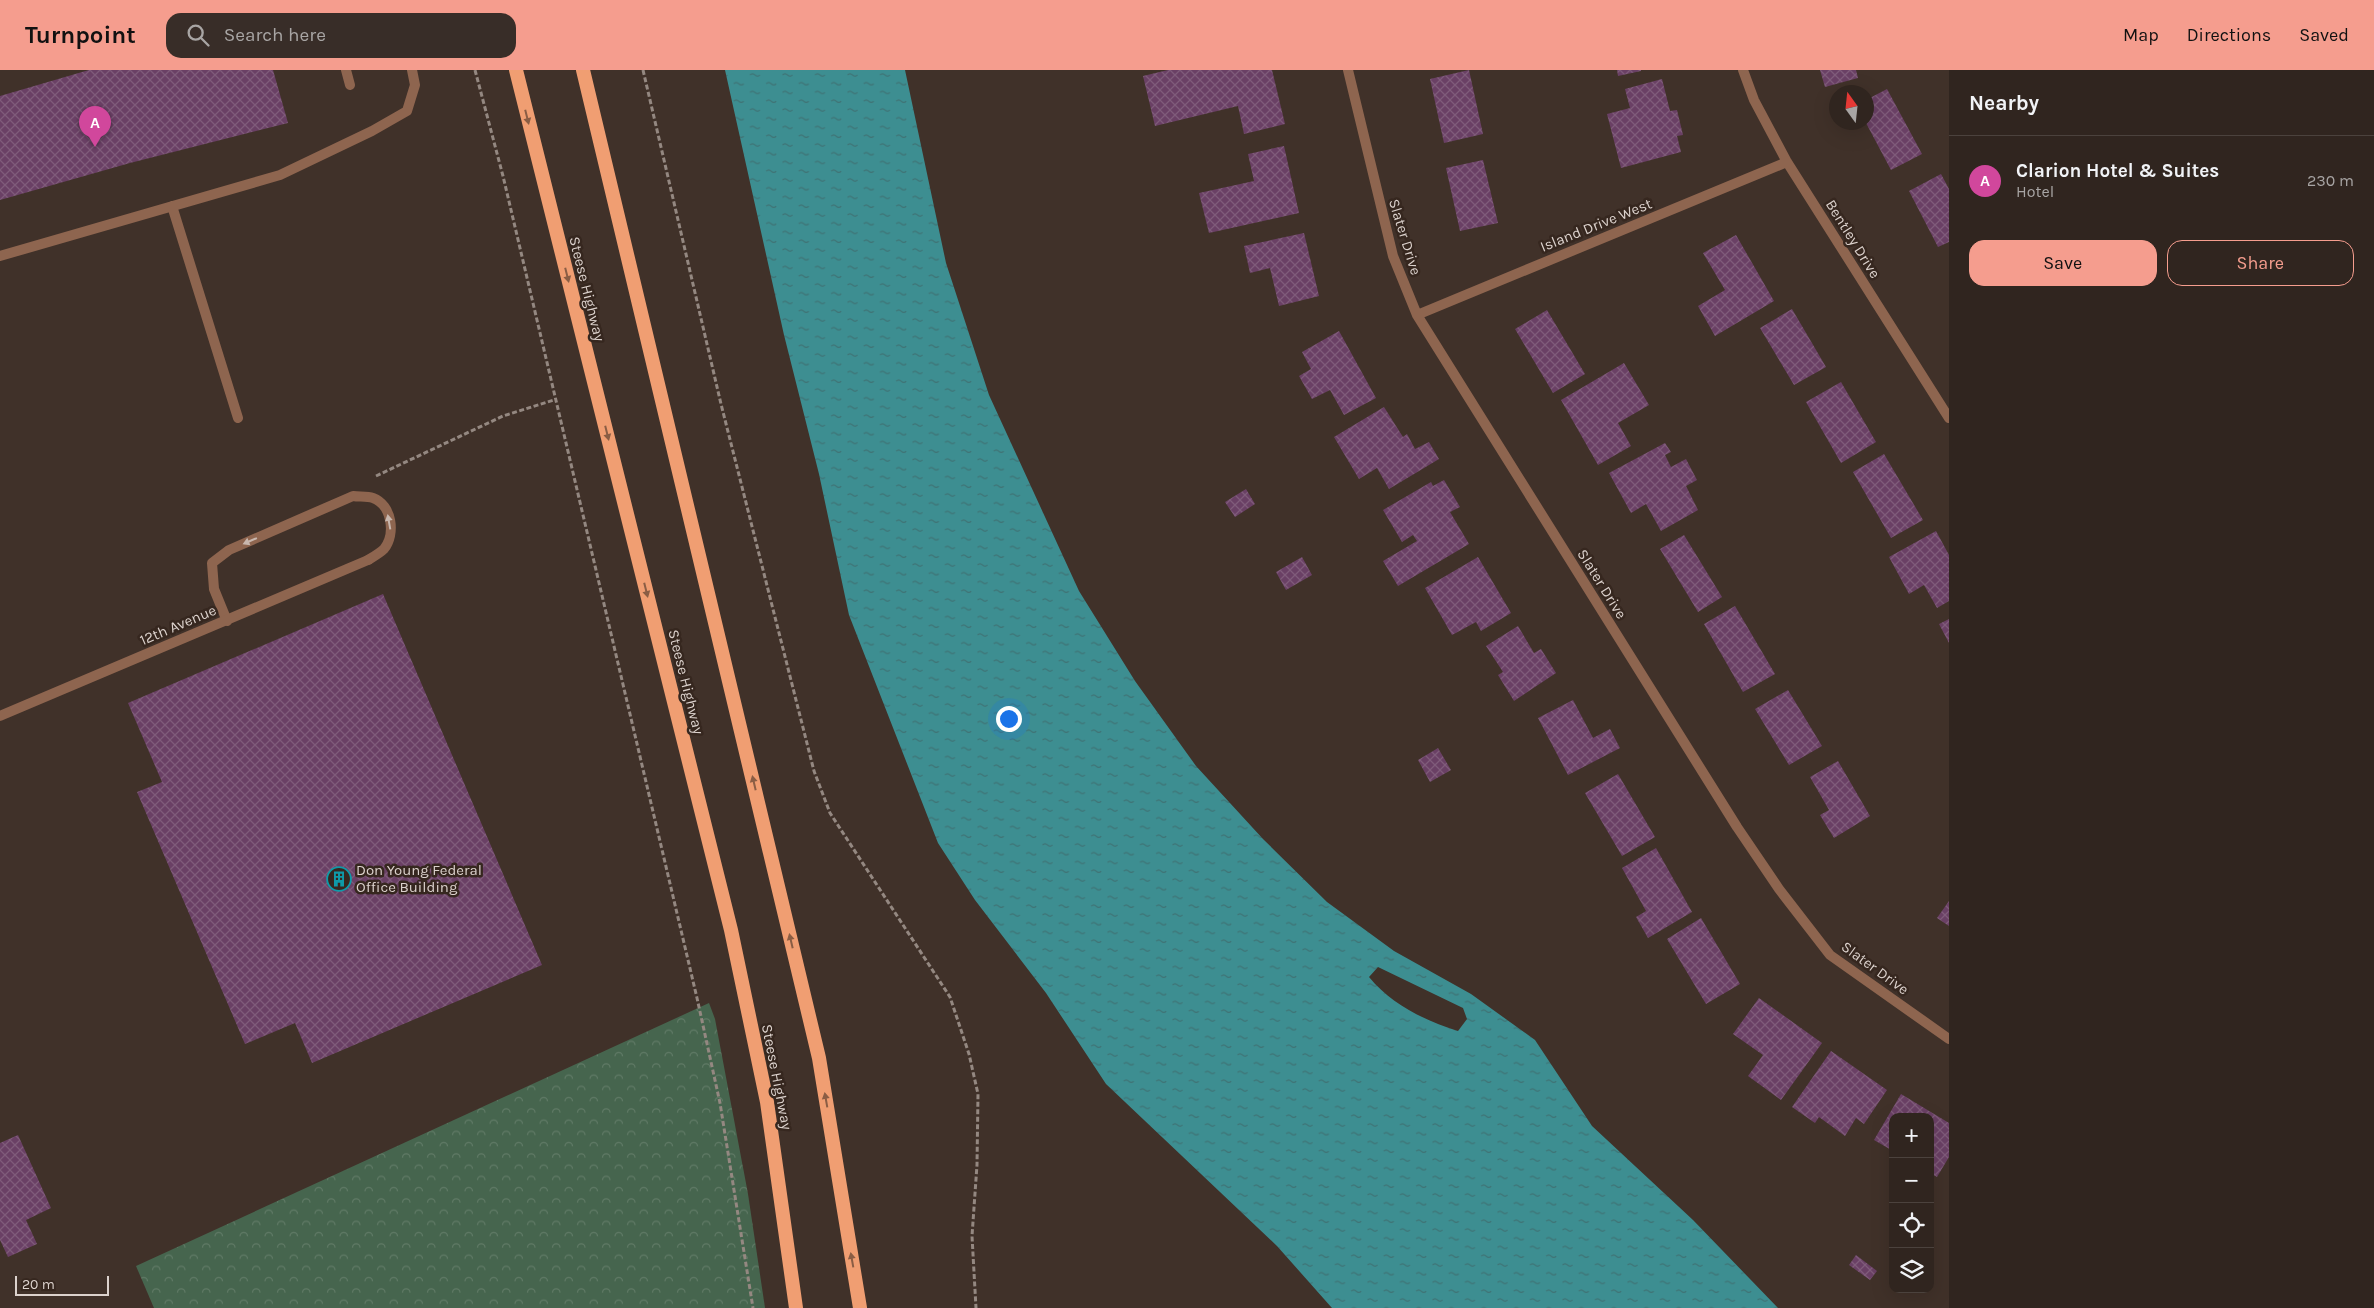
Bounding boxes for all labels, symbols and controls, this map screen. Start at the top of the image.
search box [166,13,516,58]
text: Turnpoint [25,21,136,49]
icon: search [184,21,212,49]
text: Search here [224,24,326,46]
text: Map [2123,24,2159,46]
text: Directions [2187,24,2271,46]
text: Saved [2299,24,2349,46]
north arrow [1829,85,1874,130]
text: Nearby [1969,91,2039,115]
pin: A [79,106,111,147]
one-way arrow [524,110,532,125]
text: Clarion Hotel & Suites [2016,160,2219,182]
text: A [1980,171,1990,190]
text: 230 m [2307,171,2354,190]
text: Hotel [2016,182,2054,201]
street label: Island Drive West [1538,194,1655,256]
street label: Bentley Drive [1822,196,1884,282]
street label: Slater Drive [1385,197,1425,277]
street label: Steese Highway [565,235,609,343]
button: Save [1969,240,2157,286]
button: Share [2167,240,2354,286]
one-way arrow [563,267,571,282]
one-way arrow [603,425,611,440]
one-way arrow [385,513,393,529]
one-way arrow [243,537,257,545]
street label: Slater Drive [1573,546,1631,622]
one-way arrow [642,583,650,598]
street label: 12th Avenue [137,601,219,649]
street label: Steese Highway [664,628,708,736]
your location [996,706,1022,732]
one-way arrow [750,775,758,790]
place label: Don Young Federal Office Building [356,861,482,896]
building icon: Don Young Federal Office Building [326,866,352,892]
one-way arrow [787,933,795,948]
street label: Slater Drive [1838,938,1912,998]
street label: Steese Highway [758,1023,796,1131]
one-way arrow [821,1091,829,1107]
map controls [1889,1113,1934,1293]
button: + [1889,1113,1934,1158]
button: − [1889,1158,1934,1203]
button: locate [1889,1203,1934,1248]
button: layers [1889,1248,1934,1293]
one-way arrow [848,1252,856,1268]
scale bar [15,1273,109,1296]
text: 20 m [22,1276,55,1293]

